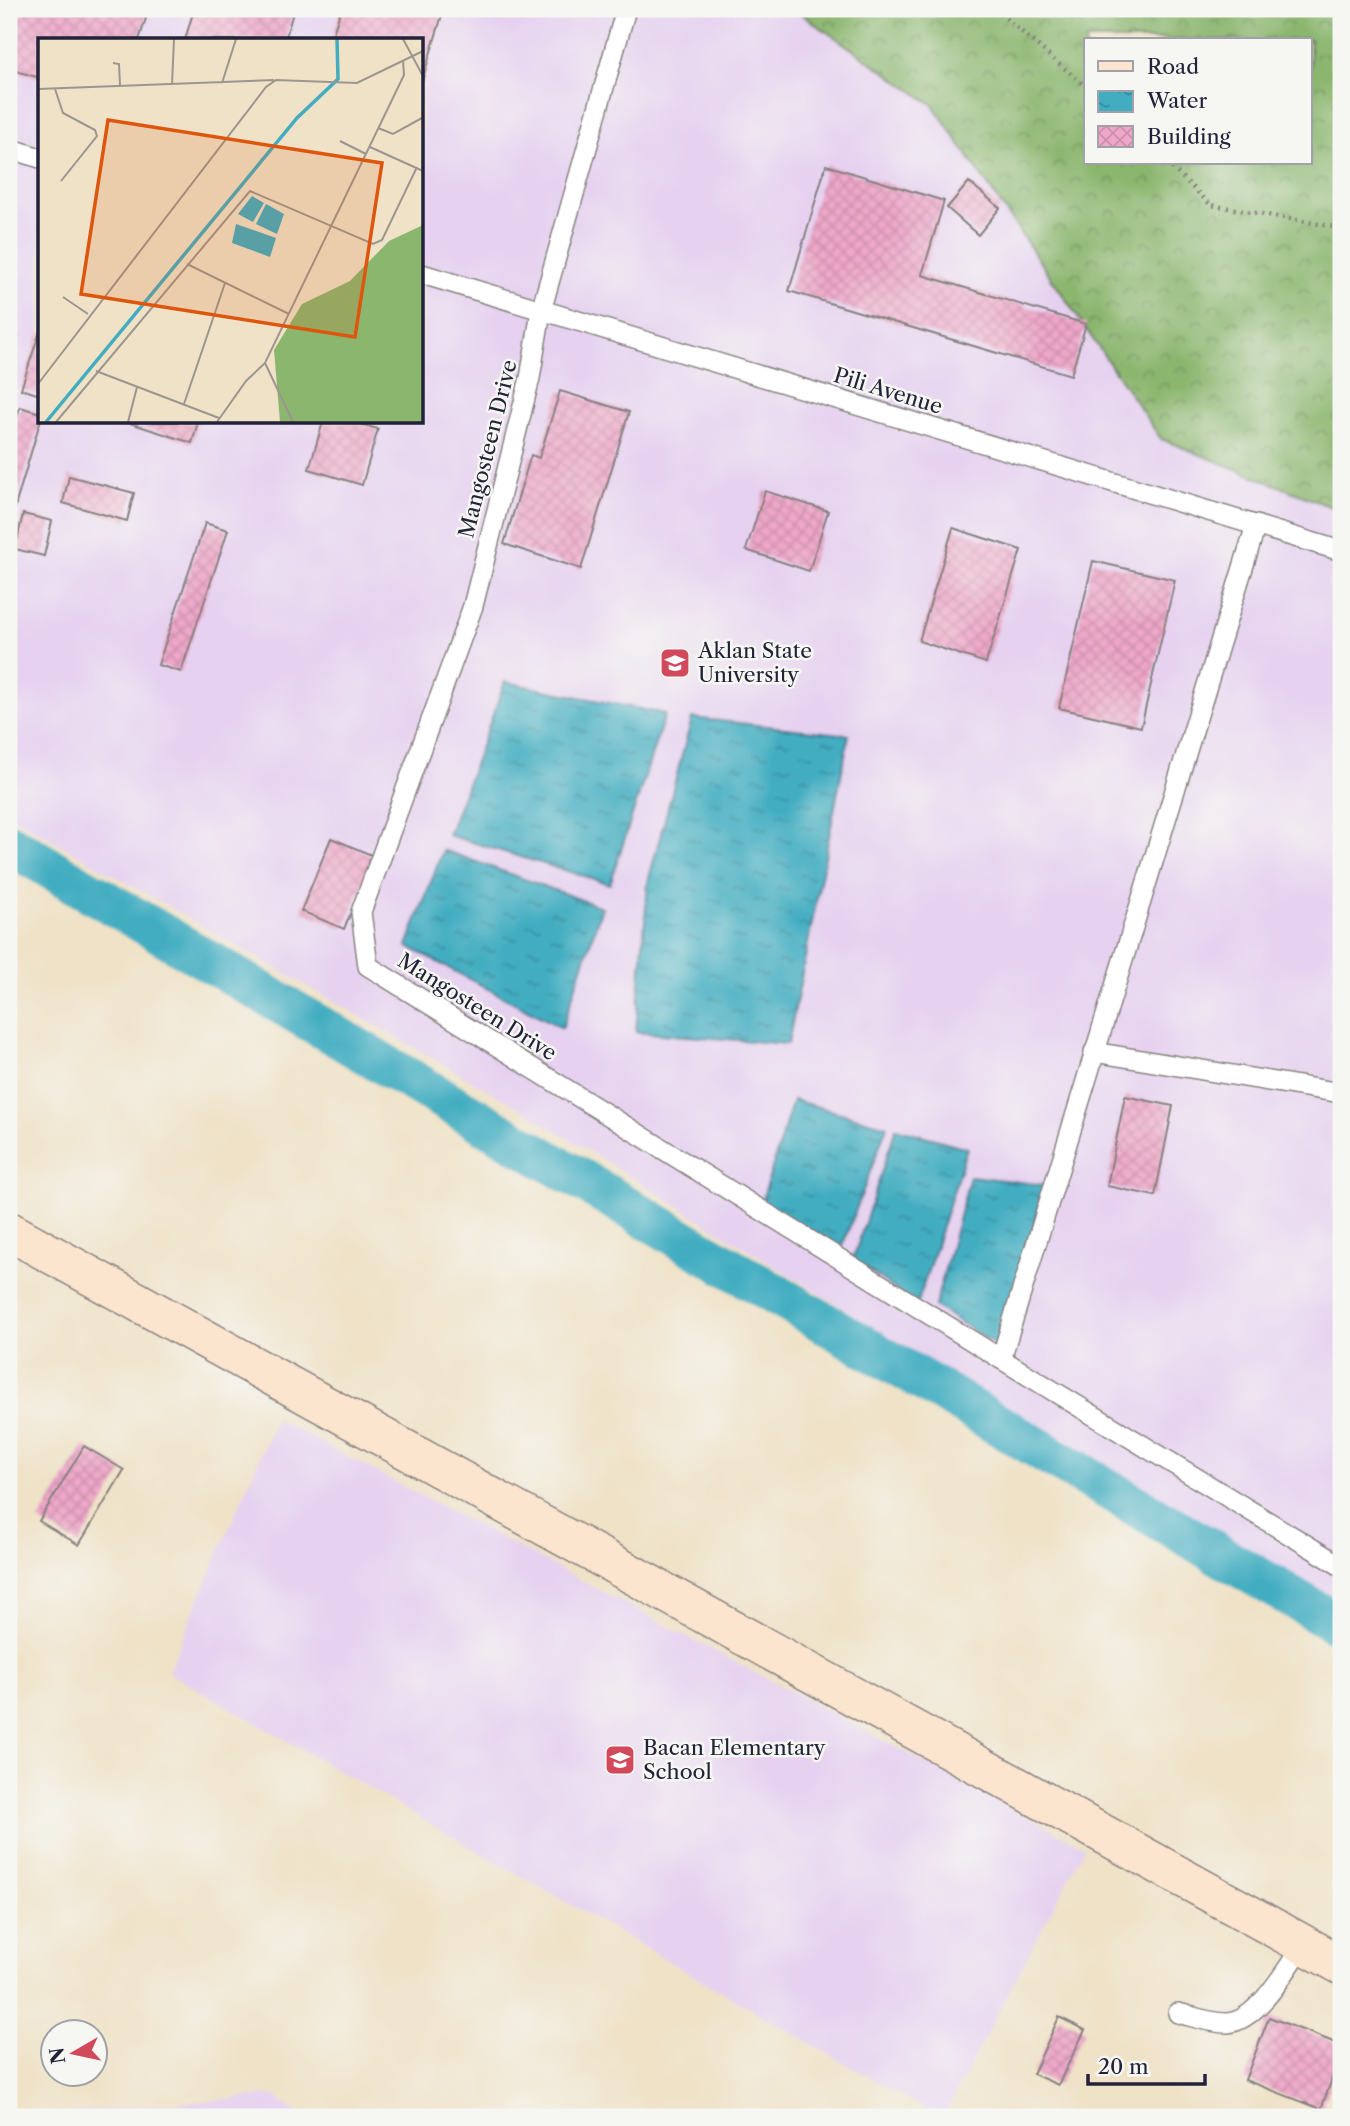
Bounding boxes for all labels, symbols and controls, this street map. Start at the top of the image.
inset map [38,38,424,424]
legend [1084,38,1312,164]
text: Road [1147,54,1199,79]
text: Water [1146,88,1207,113]
text: Building [1147,124,1232,149]
street label: Mangosteen Drive [453,357,522,540]
street label: Pili Avenue [831,362,945,419]
place label: Aklan State University [697,638,812,687]
school or university icon: Aklan State University [658,646,692,680]
street label: Mangosteen Drive [393,948,561,1066]
place label: Bacan Elementary School [643,1735,826,1784]
school or university icon: Bacan Elementary School [603,1743,637,1777]
north arrow [38,2018,108,2088]
scale bar [1088,2042,1205,2086]
text: N [45,2046,70,2066]
text: 20 m [1098,2054,1149,2079]

